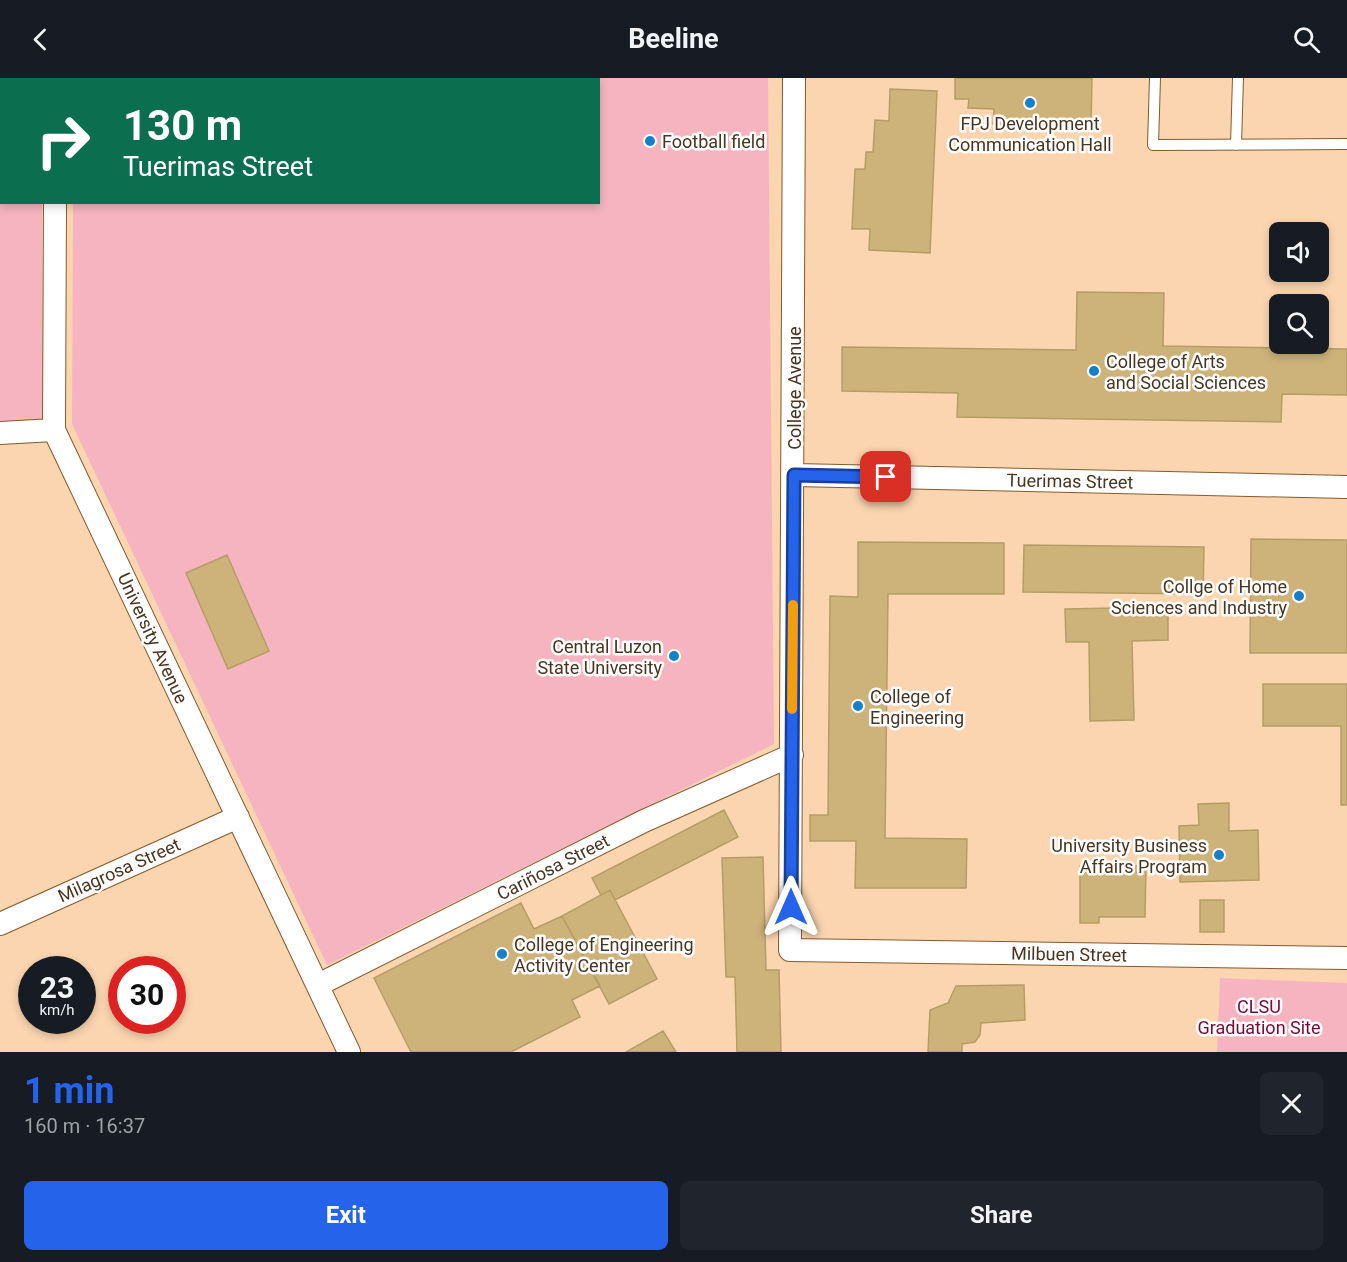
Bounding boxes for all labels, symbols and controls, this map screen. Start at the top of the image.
icon: back [24,23,57,56]
text: Beeline [628,23,719,55]
icon: search [1290,23,1323,56]
marker: FPJ Development Communication Hall [1023,96,1037,110]
text: 130 m [123,101,242,150]
icon: right [24,102,102,180]
place label: FPJ Development Communication Hall [948,113,1112,155]
place label: Football field [662,131,765,152]
marker: Football field [643,134,657,148]
text: Tuerimas Street [123,151,313,183]
map controls [1269,222,1329,354]
button: sound [1269,222,1329,282]
button: search [1269,294,1329,354]
street label: College Avenue [784,326,805,450]
place label: College of Arts and Social Sciences [1106,351,1266,393]
marker: College of Arts and Social Sciences [1087,364,1101,378]
pin [860,451,911,502]
icon: arrive [869,460,902,493]
street label: Tuerimas Street [1006,469,1134,493]
street label: University Avenue [114,569,192,707]
place label: Collge of Home Sciences and Industry [1111,576,1287,618]
marker: Collge of Home Sciences and Industry [1292,589,1306,603]
place label: Central Luzon State University [537,636,662,678]
marker: Central Luzon State University [667,649,681,663]
place label: College of Engineering [870,686,964,728]
marker: College of Engineering [851,699,865,713]
street label: Cariñosa Street [493,830,613,904]
street label: Milagrosa Street [55,834,183,906]
place label: University Business Affairs Program [1051,835,1207,877]
marker: University Business Affairs Program [1212,848,1226,862]
position arrow [759,875,823,939]
place label: College of Engineering Activity Center [514,934,694,976]
street label: Milbuen Street [1011,942,1127,966]
marker: College of Engineering Activity Center [495,947,509,961]
speed limit sign: 30 [108,956,186,1034]
text: 23 [40,970,74,1005]
park label: CLSU Graduation Site [1197,996,1321,1038]
text: km/h [39,1001,75,1019]
text: 1 min [24,1070,115,1112]
button: close [1260,1072,1323,1135]
text: 160 m · 16:37 [24,1114,145,1138]
button: Exit [24,1181,668,1250]
button: Share [680,1181,1323,1250]

